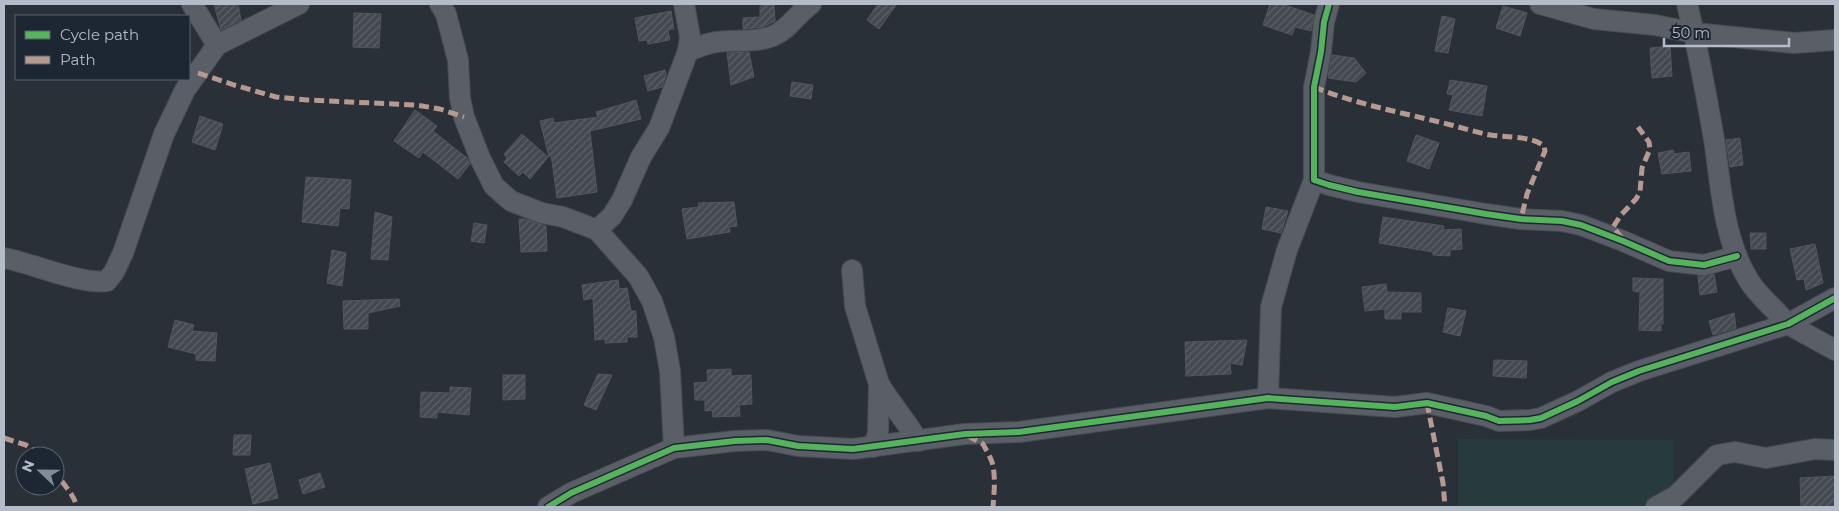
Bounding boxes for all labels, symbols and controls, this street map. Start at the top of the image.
legend [15,15,190,80]
scale bar [1664,15,1789,47]
text: 50 m [1672,23,1710,42]
text: Cycle path [60,25,139,44]
text: Path [60,50,96,69]
north arrow [15,446,65,496]
text: N [17,458,38,475]

